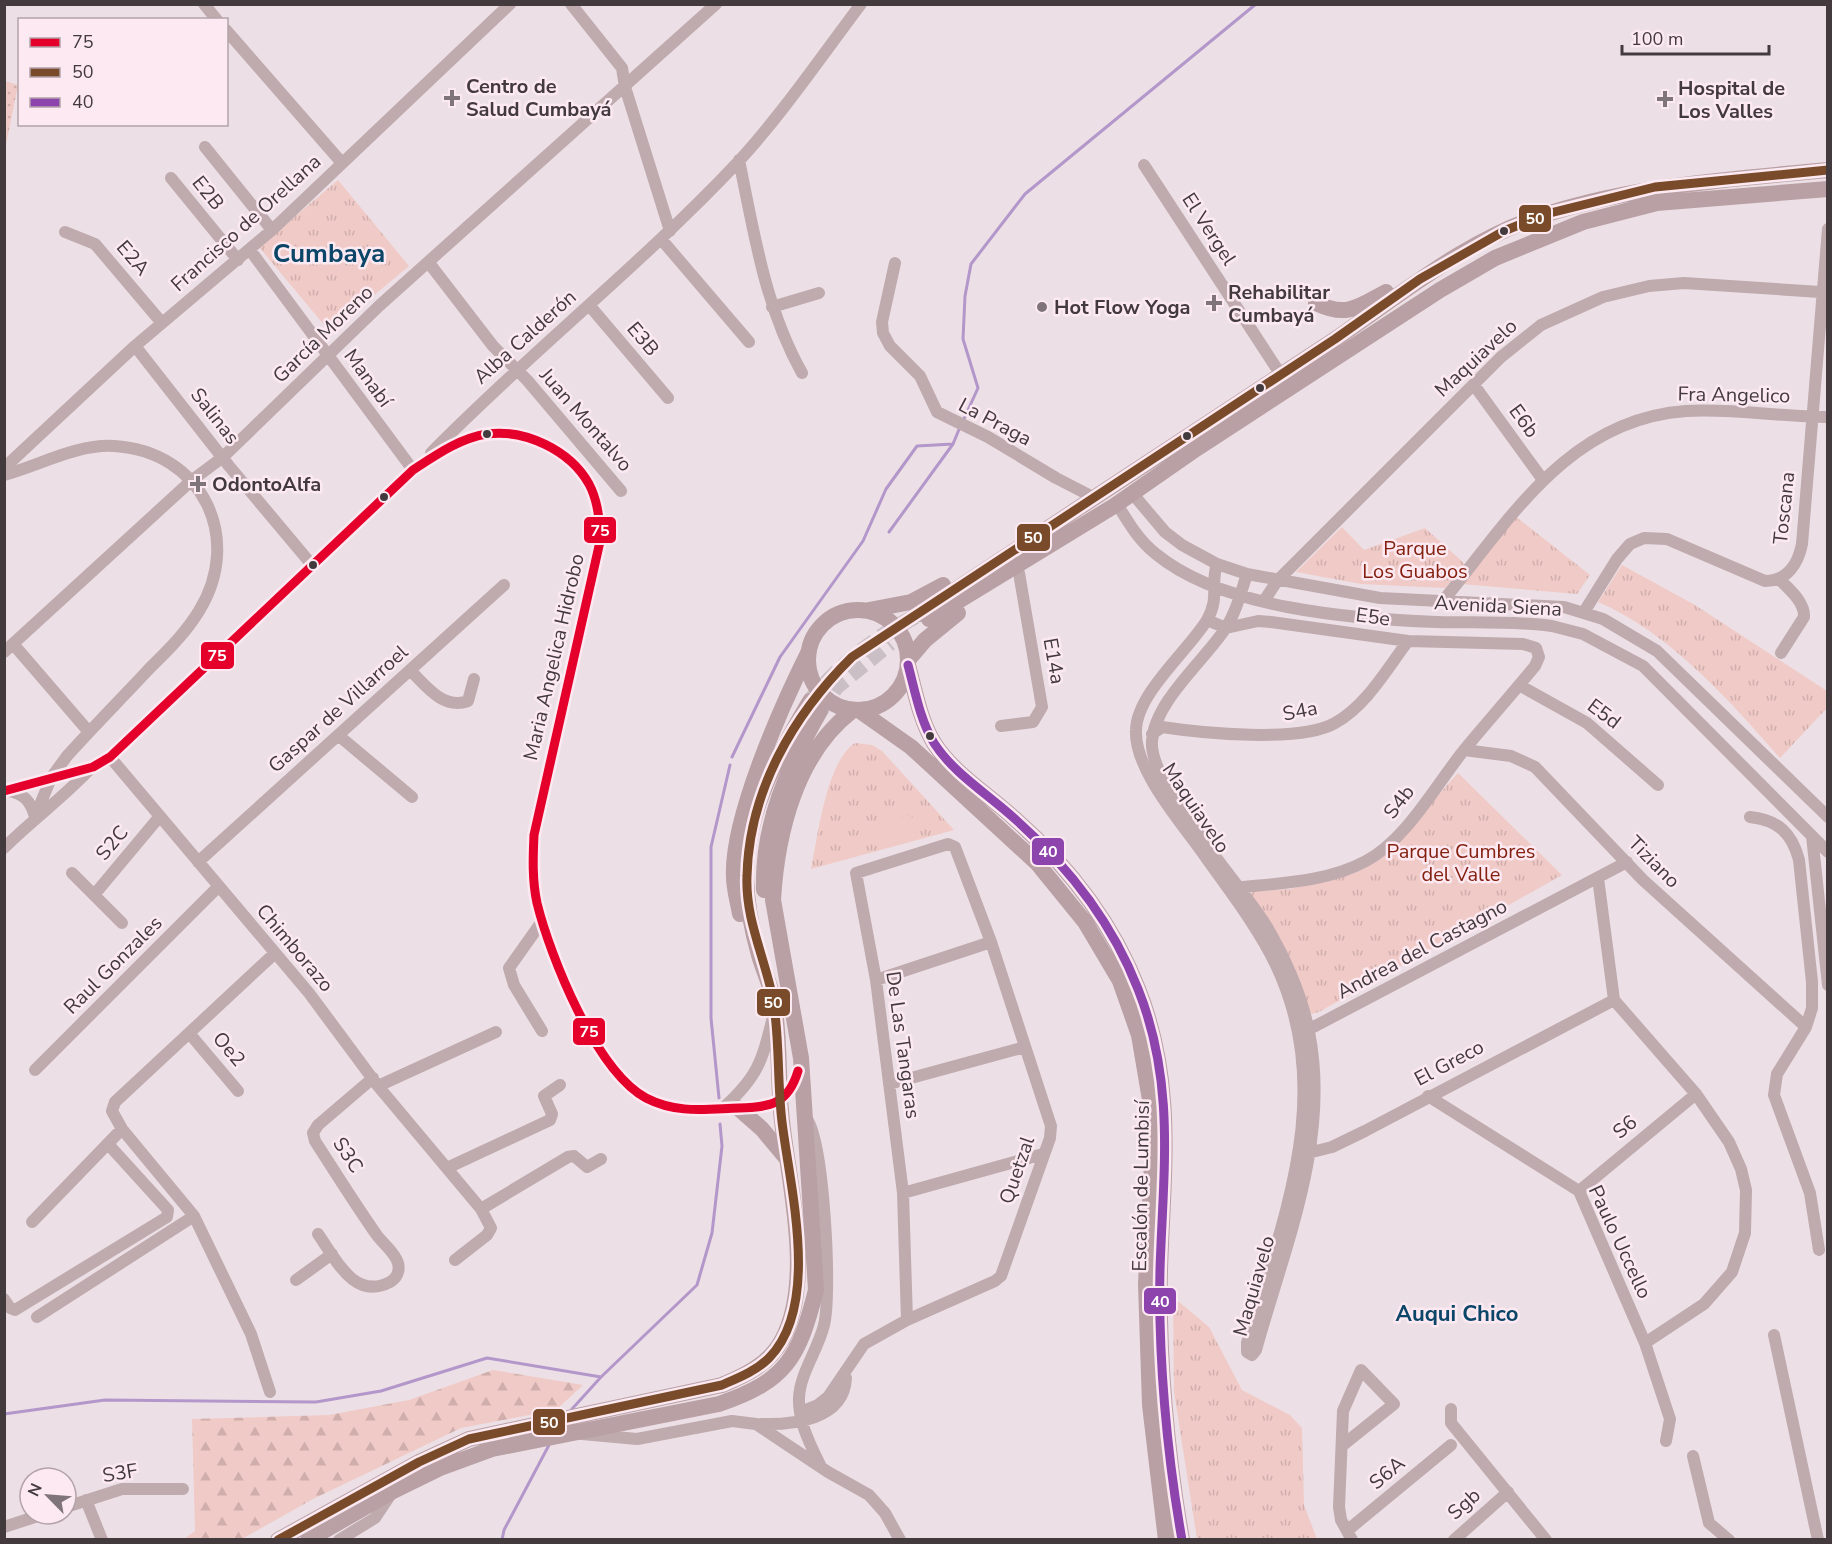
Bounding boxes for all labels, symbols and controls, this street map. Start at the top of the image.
legend [18,18,228,126]
scale bar [1622,18,1769,56]
text: 100 m [1631,27,1683,51]
text: 75 [72,30,94,54]
text: 50 [72,60,94,84]
place label: Centro de Salud Cumbayá [466,73,611,123]
place label: Hospital de Los Valles [1678,75,1785,125]
marker: Centro de Salud Cumbayá [443,89,461,107]
text: 40 [72,90,94,114]
marker: Hospital de Los Valles [1656,90,1674,108]
street label: Francisco de Orellana [165,148,327,298]
street label: E2B [186,170,230,216]
street label: El Vergel [1176,188,1242,270]
line badge: 50 [1518,204,1552,233]
text: 50 [1525,208,1545,230]
unlabelled marker [1498,225,1510,237]
street label: E2A [110,235,156,282]
district label: Cumbaya [273,236,385,271]
street label: García Moreno [267,279,379,389]
place label: Rehabilitar Cumbayá [1228,279,1330,329]
street label: Alba Calderón [468,284,582,390]
place label: Hot Flow Yoga [1054,294,1191,321]
marker: Rehabilitar Cumbayá [1205,294,1223,312]
marker: Hot Flow Yoga [1035,300,1049,314]
street label: Maquiavelo [1429,313,1523,403]
street label: E3B [621,316,665,362]
street label: Manabí [338,343,399,414]
street label: Juan Montalvo [533,362,638,478]
street label: Fra Angelico [1677,381,1791,409]
street label: Salinas [184,382,246,450]
unlabelled marker [1254,382,1266,394]
street label: La Praga [954,392,1036,452]
street label: E6b [1503,399,1545,443]
unlabelled marker [481,428,493,440]
unlabelled marker [1181,430,1193,442]
street label: Toscana [1767,470,1801,546]
place label: OdontoAlfa [212,471,321,498]
marker: OdontoAlfa [189,475,207,493]
unlabelled marker [378,491,390,503]
line badge: 75 [583,516,617,544]
text: 75 [590,520,610,542]
line badge: 50 [1016,523,1051,552]
text: 50 [1023,527,1043,549]
park label: Parque Los Guabos [1362,535,1468,585]
street label: Maria Angelica Hidrobo [517,551,591,763]
unlabelled marker [307,559,319,571]
street label: Avenida Siena [1433,589,1563,623]
street label: E5e [1354,601,1392,633]
street label: E14a [1037,636,1071,686]
street label: Gaspar de Villarroel [262,639,414,779]
line badge: 75 [200,641,235,670]
text: 75 [207,645,227,667]
street label: E5d [1582,693,1626,735]
street label: S4a [1280,694,1320,728]
unlabelled marker [924,730,936,742]
street label: Maquiavelo [1156,758,1236,858]
street label: S4b [1377,780,1421,824]
street label: S2C [90,820,134,866]
street label: Tiziano [1622,830,1686,894]
line badge: 40 [1031,837,1065,866]
park label: Parque Cumbres del Valle [1387,838,1536,888]
text: 40 [1038,841,1058,863]
street label: Andrea del Castagno [1332,893,1512,1005]
street label: Chimborazo [250,898,340,998]
street label: Raul Gonzales [58,910,168,1020]
street label: De Las Tangaras [879,969,927,1121]
line badge: 50 [756,988,791,1017]
text: 50 [763,992,783,1014]
line badge: 75 [572,1017,606,1046]
text: 75 [579,1021,599,1043]
street label: Oe2 [206,1026,252,1072]
street label: El Greco [1410,1033,1488,1093]
street label: Escalón de Lumbisí [1126,1099,1156,1272]
street label: S6 [1607,1109,1643,1145]
street label: S3C [326,1132,370,1178]
street label: Quetzal [993,1132,1041,1207]
street label: Paulo Uccello [1582,1181,1658,1303]
street label: Maquiavelo [1227,1233,1281,1339]
line badge: 40 [1143,1287,1177,1315]
text: 40 [1150,1291,1170,1313]
district label: Auqui Chico [1396,1299,1518,1329]
line badge: 50 [532,1408,566,1436]
text: 50 [539,1412,559,1434]
street label: S6A [1363,1450,1411,1496]
street label: S3F [100,1457,140,1489]
north arrow [18,1466,78,1526]
text: N [23,1480,48,1500]
street label: Sgb [1442,1482,1486,1526]

